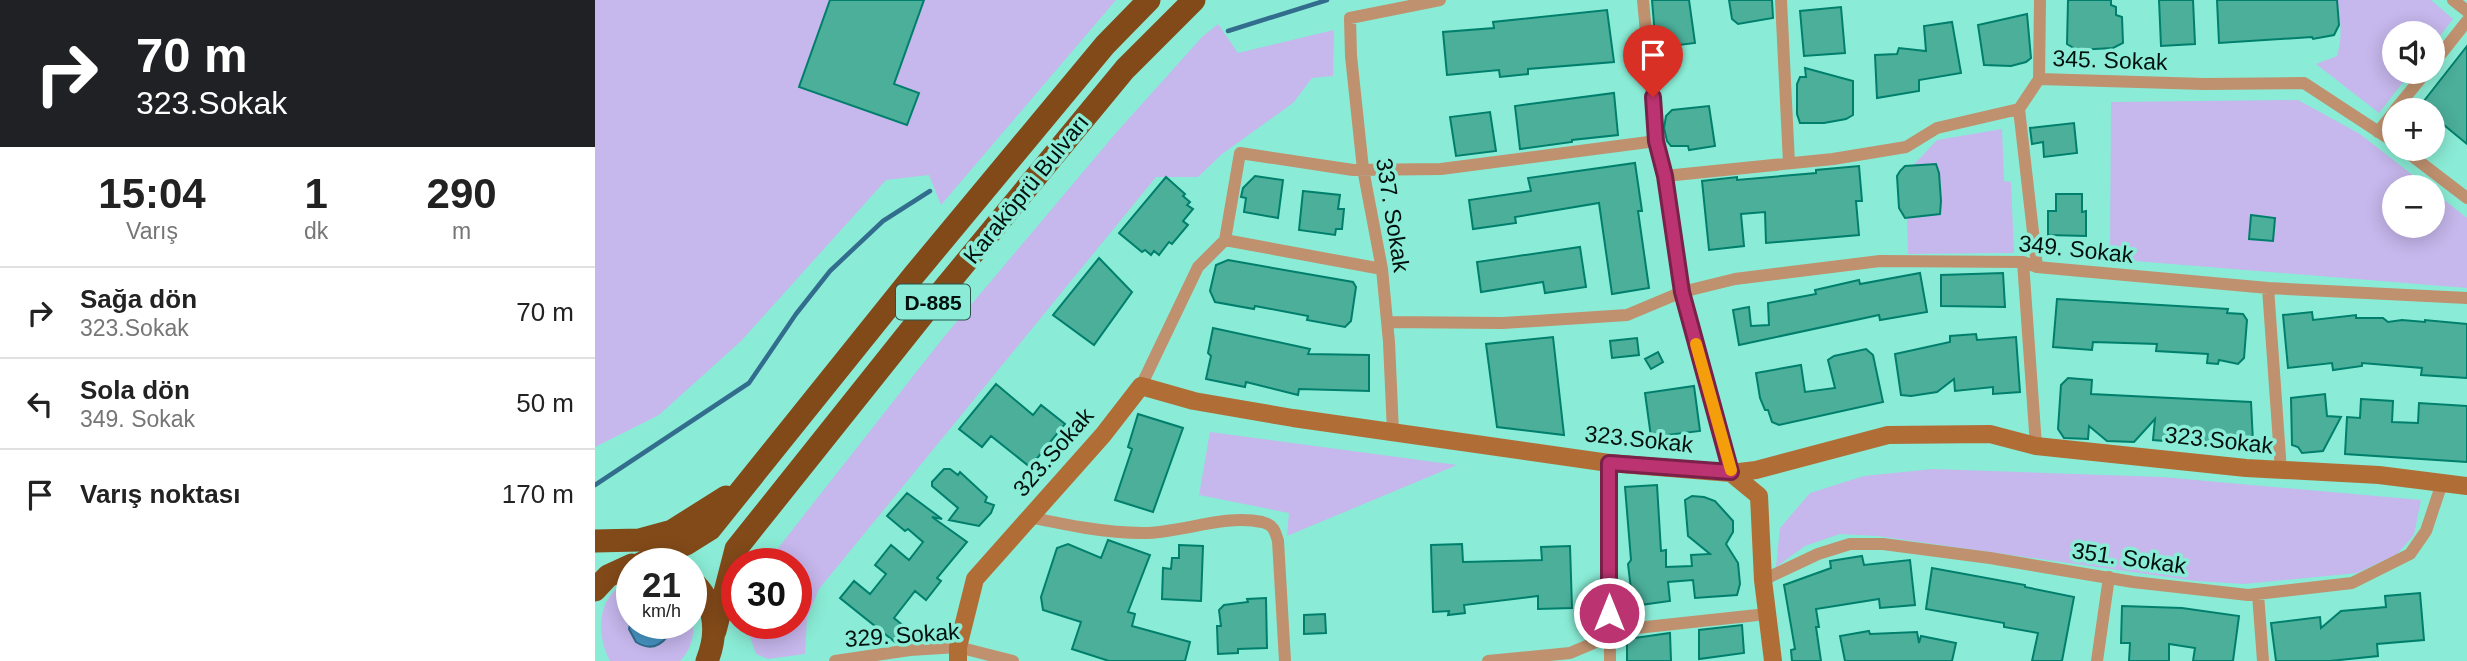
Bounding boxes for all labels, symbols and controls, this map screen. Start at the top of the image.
map controls [2382,21,2445,238]
button: sound [2382,21,2445,84]
pin [1623,25,1683,97]
icon: right [21,28,112,119]
text: 70 m [136,28,248,82]
icon: arrive [1634,36,1672,74]
street label: 345. Sokak [2052,45,2168,75]
text: 323.Sokak [136,85,287,121]
button: + [2382,98,2445,161]
street label: Karaköprü Bulvarı [958,109,1094,269]
street label: 337. Sokak [1371,156,1415,274]
text: 15:04 [98,170,206,217]
text: 1 [304,170,328,217]
text: 290 [427,170,497,217]
button: − [2382,175,2445,238]
text: Varış [126,218,178,244]
text: dk [304,218,328,244]
text: m [452,218,471,244]
street label: 349. Sokak [2017,230,2135,268]
text: Sağa dön [80,284,197,314]
road number: D-885 [896,284,970,320]
icon: right [21,294,59,332]
text: 70 m [516,297,574,327]
text: 323.Sokak [80,315,189,341]
text: Sola dön [80,375,190,405]
icon: left [21,385,59,423]
text: 50 m [516,388,574,418]
street label: 323.Sokak [1008,402,1099,502]
text: 349. Sokak [80,406,195,432]
street label: 323.Sokak [1584,420,1695,458]
street label: 323.Sokak [2164,421,2275,459]
icon: arrive [21,476,59,514]
text: Varış noktası [80,479,240,509]
text: 170 m [502,479,574,509]
street label: 351. Sokak [2070,537,2188,579]
speed limit sign: 30 [721,548,812,639]
text: 21 [642,565,681,604]
position arrow [1572,576,1646,650]
text: km/h [642,601,681,621]
street label: 329. Sokak [844,618,961,652]

